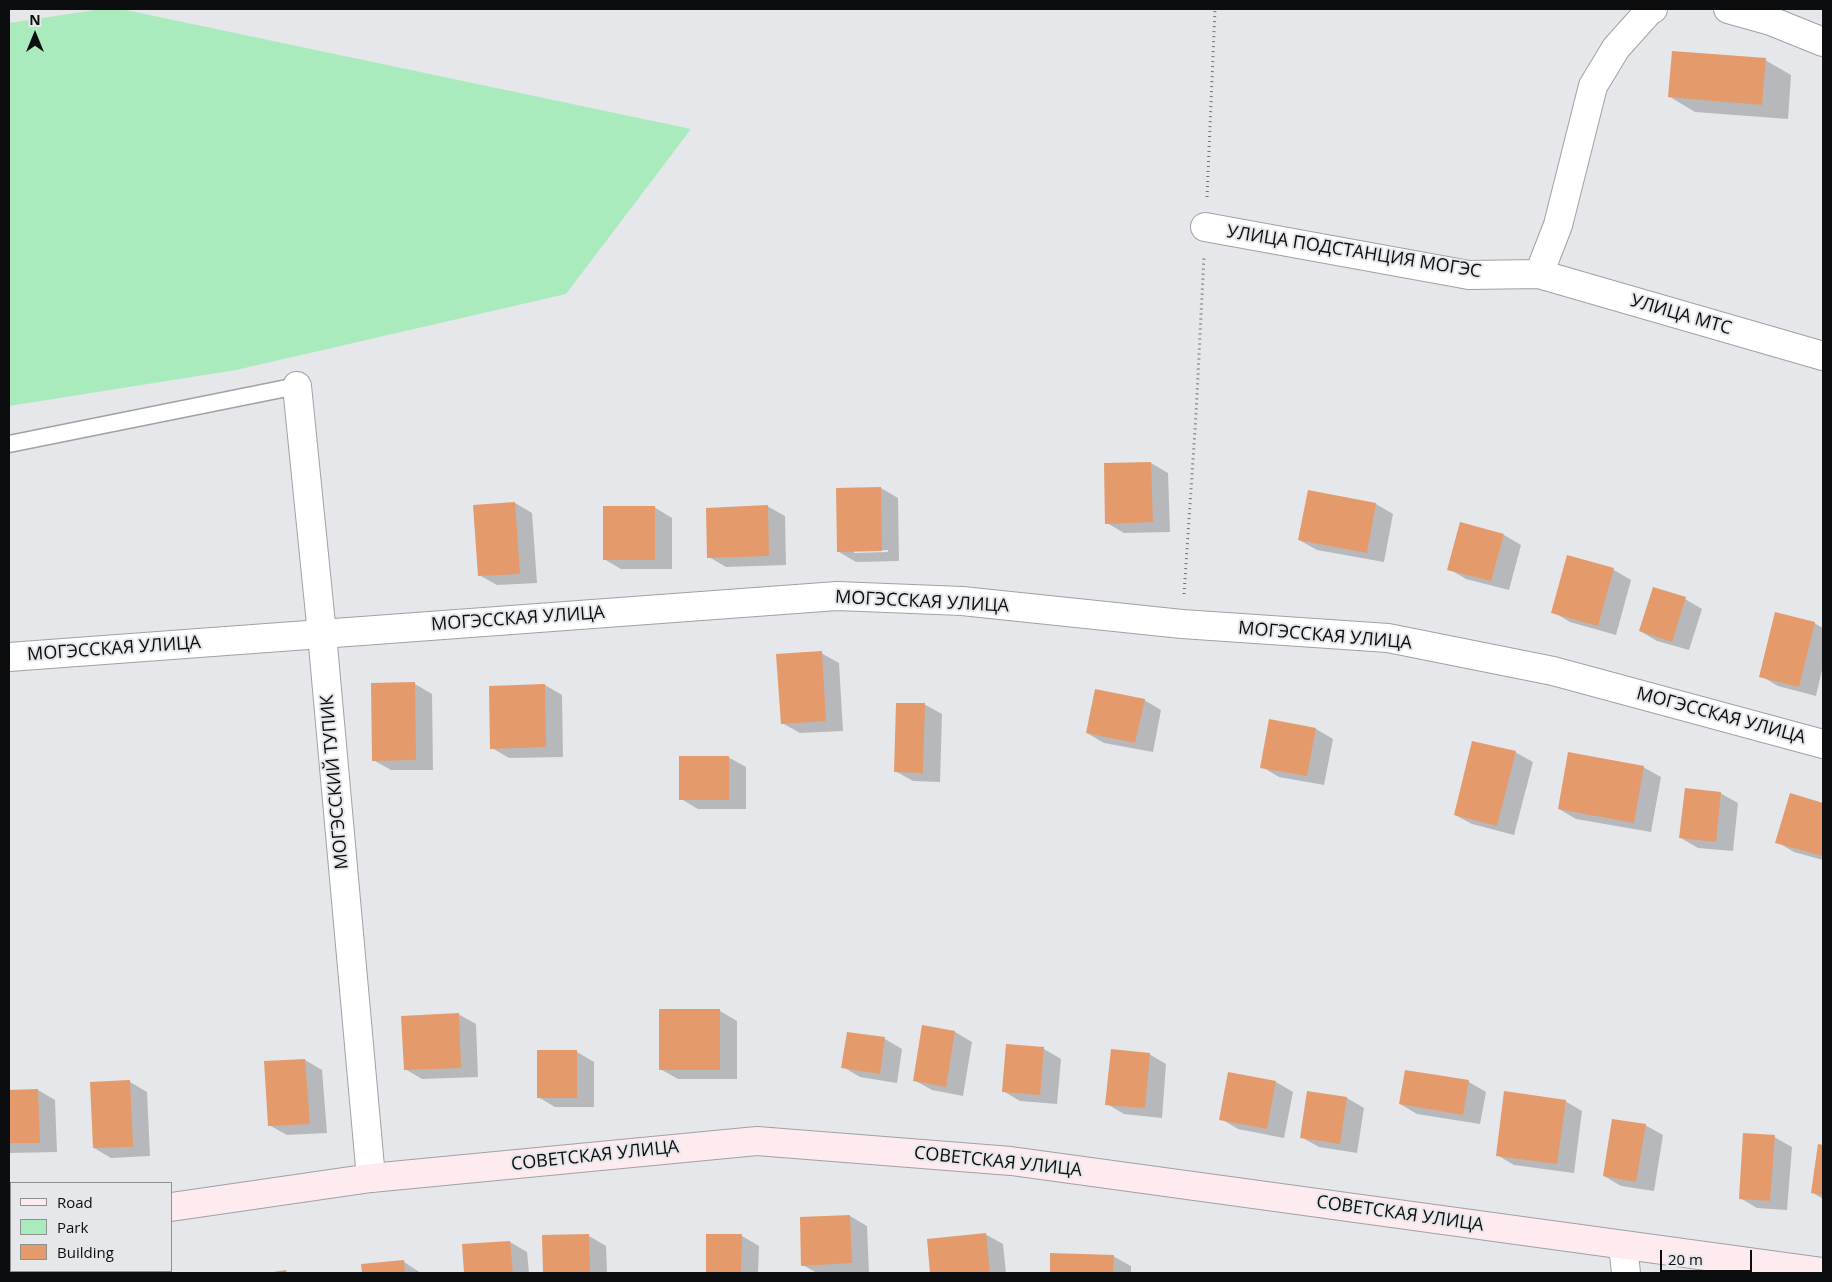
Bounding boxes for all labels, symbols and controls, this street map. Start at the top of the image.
north arrow [10,10,60,60]
text: N [29,10,41,29]
street label: УЛИЦА ПОДСТАНЦИЯ МОГЭС [1225,221,1483,283]
street label: УЛИЦА МТС [1628,290,1734,340]
street label: МОГЭССКАЯ УЛИЦА [835,587,1009,617]
street label: МОГЭССКАЯ УЛИЦА [430,602,606,636]
street label: МОГЭССКАЯ УЛИЦА [1237,618,1413,654]
street label: МОГЭССКАЯ УЛИЦА [26,632,202,666]
street label: МОГЭССКАЯ УЛИЦА [1634,683,1808,749]
street label: МОГЭССКИЙ ТУПИК [317,694,353,870]
street label: СОВЕТСКАЯ УЛИЦА [510,1136,680,1176]
street label: СОВЕТСКАЯ УЛИЦА [913,1142,1083,1182]
legend [10,1182,172,1272]
text: Road [57,1192,93,1212]
street label: СОВЕТСКАЯ УЛИЦА [1315,1192,1485,1236]
text: Park [57,1217,88,1237]
scale bar [1662,1240,1754,1272]
text: Building [57,1242,114,1262]
text: 20 m [1668,1249,1703,1269]

